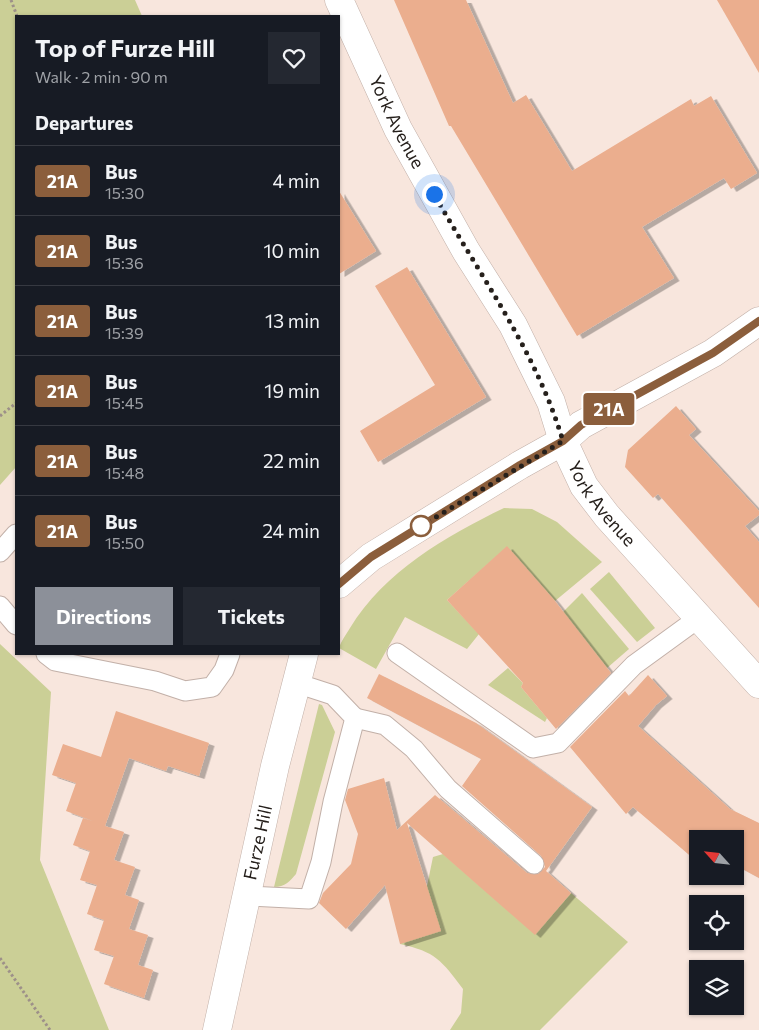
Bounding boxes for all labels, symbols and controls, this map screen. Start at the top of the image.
button: heart [268,32,320,84]
text: Top of Furze Hill [35,33,215,62]
text: Walk · 2 min · 90 m [35,67,168,86]
street label: York Avenue [365,72,430,172]
text: Departures [35,111,133,134]
text: Bus [105,160,137,183]
text: 4 min [273,169,320,192]
text: 21A [47,170,78,192]
your location [422,182,447,207]
text: 15:30 [105,183,144,202]
text: Bus [105,230,137,253]
text: 10 min [263,239,320,262]
text: 21A [47,240,78,262]
text: 15:36 [105,253,144,272]
text: Bus [105,300,137,323]
text: 13 min [265,309,320,332]
text: 21A [47,310,78,332]
text: 15:39 [105,323,144,342]
text: Bus [105,370,137,393]
text: 19 min [264,379,320,402]
text: 21A [47,380,78,402]
text: 15:45 [105,393,144,412]
line badge: 21A [580,393,638,425]
text: 21A [593,398,625,420]
text: Bus [105,440,137,463]
text: 22 min [263,449,320,472]
text: 21A [47,450,78,472]
street label: York Avenue [564,457,641,550]
text: 15:48 [105,463,144,482]
text: Bus [105,510,137,533]
unlabelled marker [410,515,432,537]
text: 24 min [262,519,320,542]
text: 21A [47,520,78,542]
text: 15:50 [105,533,144,552]
button: Directions [35,587,173,645]
button: Tickets [183,587,320,645]
street label: Furze Hill [238,803,276,882]
north arrow [689,830,744,885]
map controls [689,830,744,1015]
button: locate [689,895,744,950]
button: layers [689,960,744,1015]

